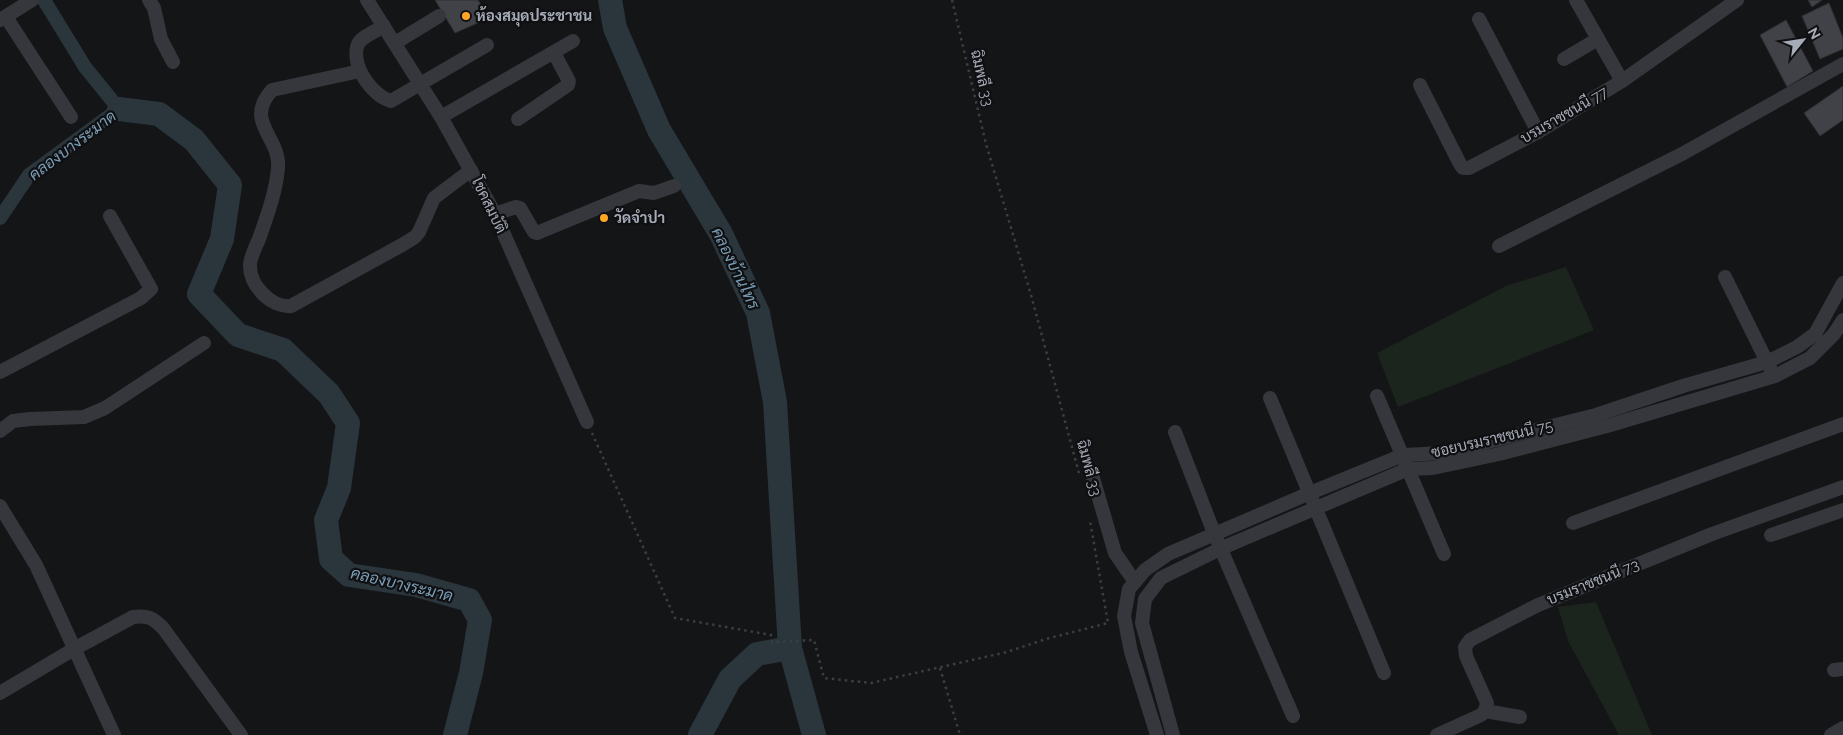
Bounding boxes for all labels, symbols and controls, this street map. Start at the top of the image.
place label: ห้องสมุดประชาชน [476,6,592,27]
marker: ห้องสมุดประชาชน [460,10,472,22]
north arrow [1778,15,1828,65]
text: N [1805,25,1824,42]
street label: ฉิมพลี 33 [967,48,998,108]
street label: บรมราชชนนี 77 [1517,82,1611,147]
water label: คลองบางระมาด [25,106,120,184]
street label: โชคสมบัติ [467,173,511,236]
place label: วัดจำปา [614,208,665,227]
marker: วัดจำปา [598,212,610,224]
water label: คลองบ้านไทร [708,223,766,313]
street label: ซอยบรมราชชนนี 75 [1429,415,1555,462]
street label: ฉิมพลี 33 [1073,438,1106,498]
street label: บรมราชชนนี 73 [1544,554,1642,609]
water label: คลองบางระมาด [349,564,455,605]

